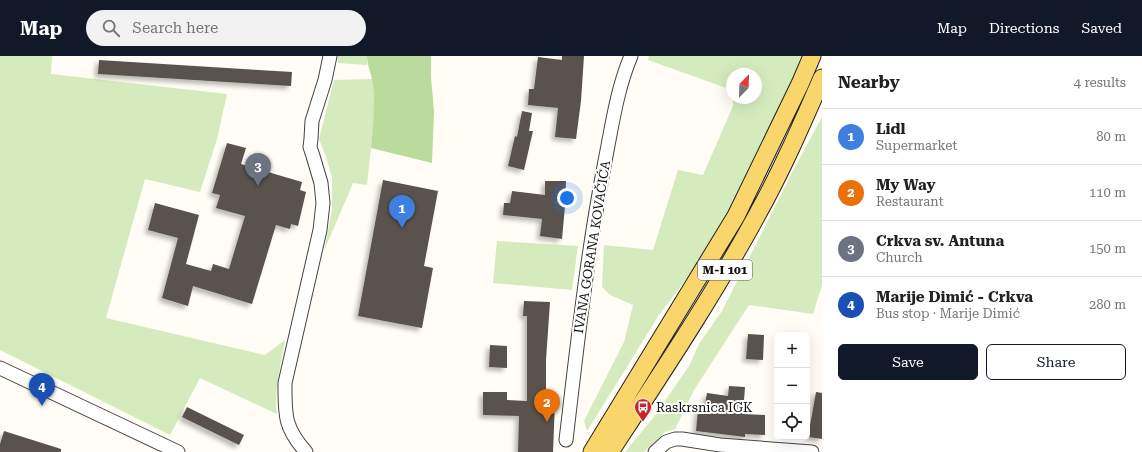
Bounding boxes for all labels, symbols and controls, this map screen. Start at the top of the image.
search box [86,10,366,46]
text: Map [20,17,62,40]
icon: search [100,17,122,39]
text: Search here [132,19,218,37]
text: Map [937,20,967,36]
text: Directions [989,20,1059,36]
text: Saved [1081,20,1122,36]
north arrow [726,68,762,104]
text: Nearby [838,72,900,92]
text: 4 results [1074,75,1126,90]
text: Lidl [876,120,905,138]
text: 1 [847,129,855,144]
text: 80 m [1096,129,1126,144]
text: Supermarket [876,138,957,153]
pin: 3 [245,153,271,186]
street label: IVANA GORANA KOVAČIĆA [570,159,613,335]
text: My Way [876,176,935,194]
text: 2 [847,185,855,200]
text: 110 m [1089,185,1126,200]
your location [557,188,577,208]
text: Restaurant [876,194,944,209]
pin: 1 [389,195,415,228]
text: Crkva sv. Antuna [876,232,1004,250]
text: 3 [847,241,855,256]
text: 150 m [1089,241,1126,256]
text: Church [876,250,923,265]
road number: M-I 101 [698,260,752,280]
text: Marije Dimić - Crkva [876,288,1033,306]
text: 4 [847,297,855,312]
text: 280 m [1089,297,1126,312]
text: Bus stop · Marije Dimić [876,306,1020,321]
map controls [774,332,810,440]
button: + [774,332,810,368]
button: Save [838,344,978,380]
button: Share [986,344,1126,380]
button: − [774,368,810,404]
pin: 4 [29,373,55,406]
pin: 2 [534,389,560,422]
bus stop icon: Raskrsnica IGK [633,397,653,422]
place label: Raskrsnica IGK [656,400,753,415]
button: locate [774,404,810,440]

